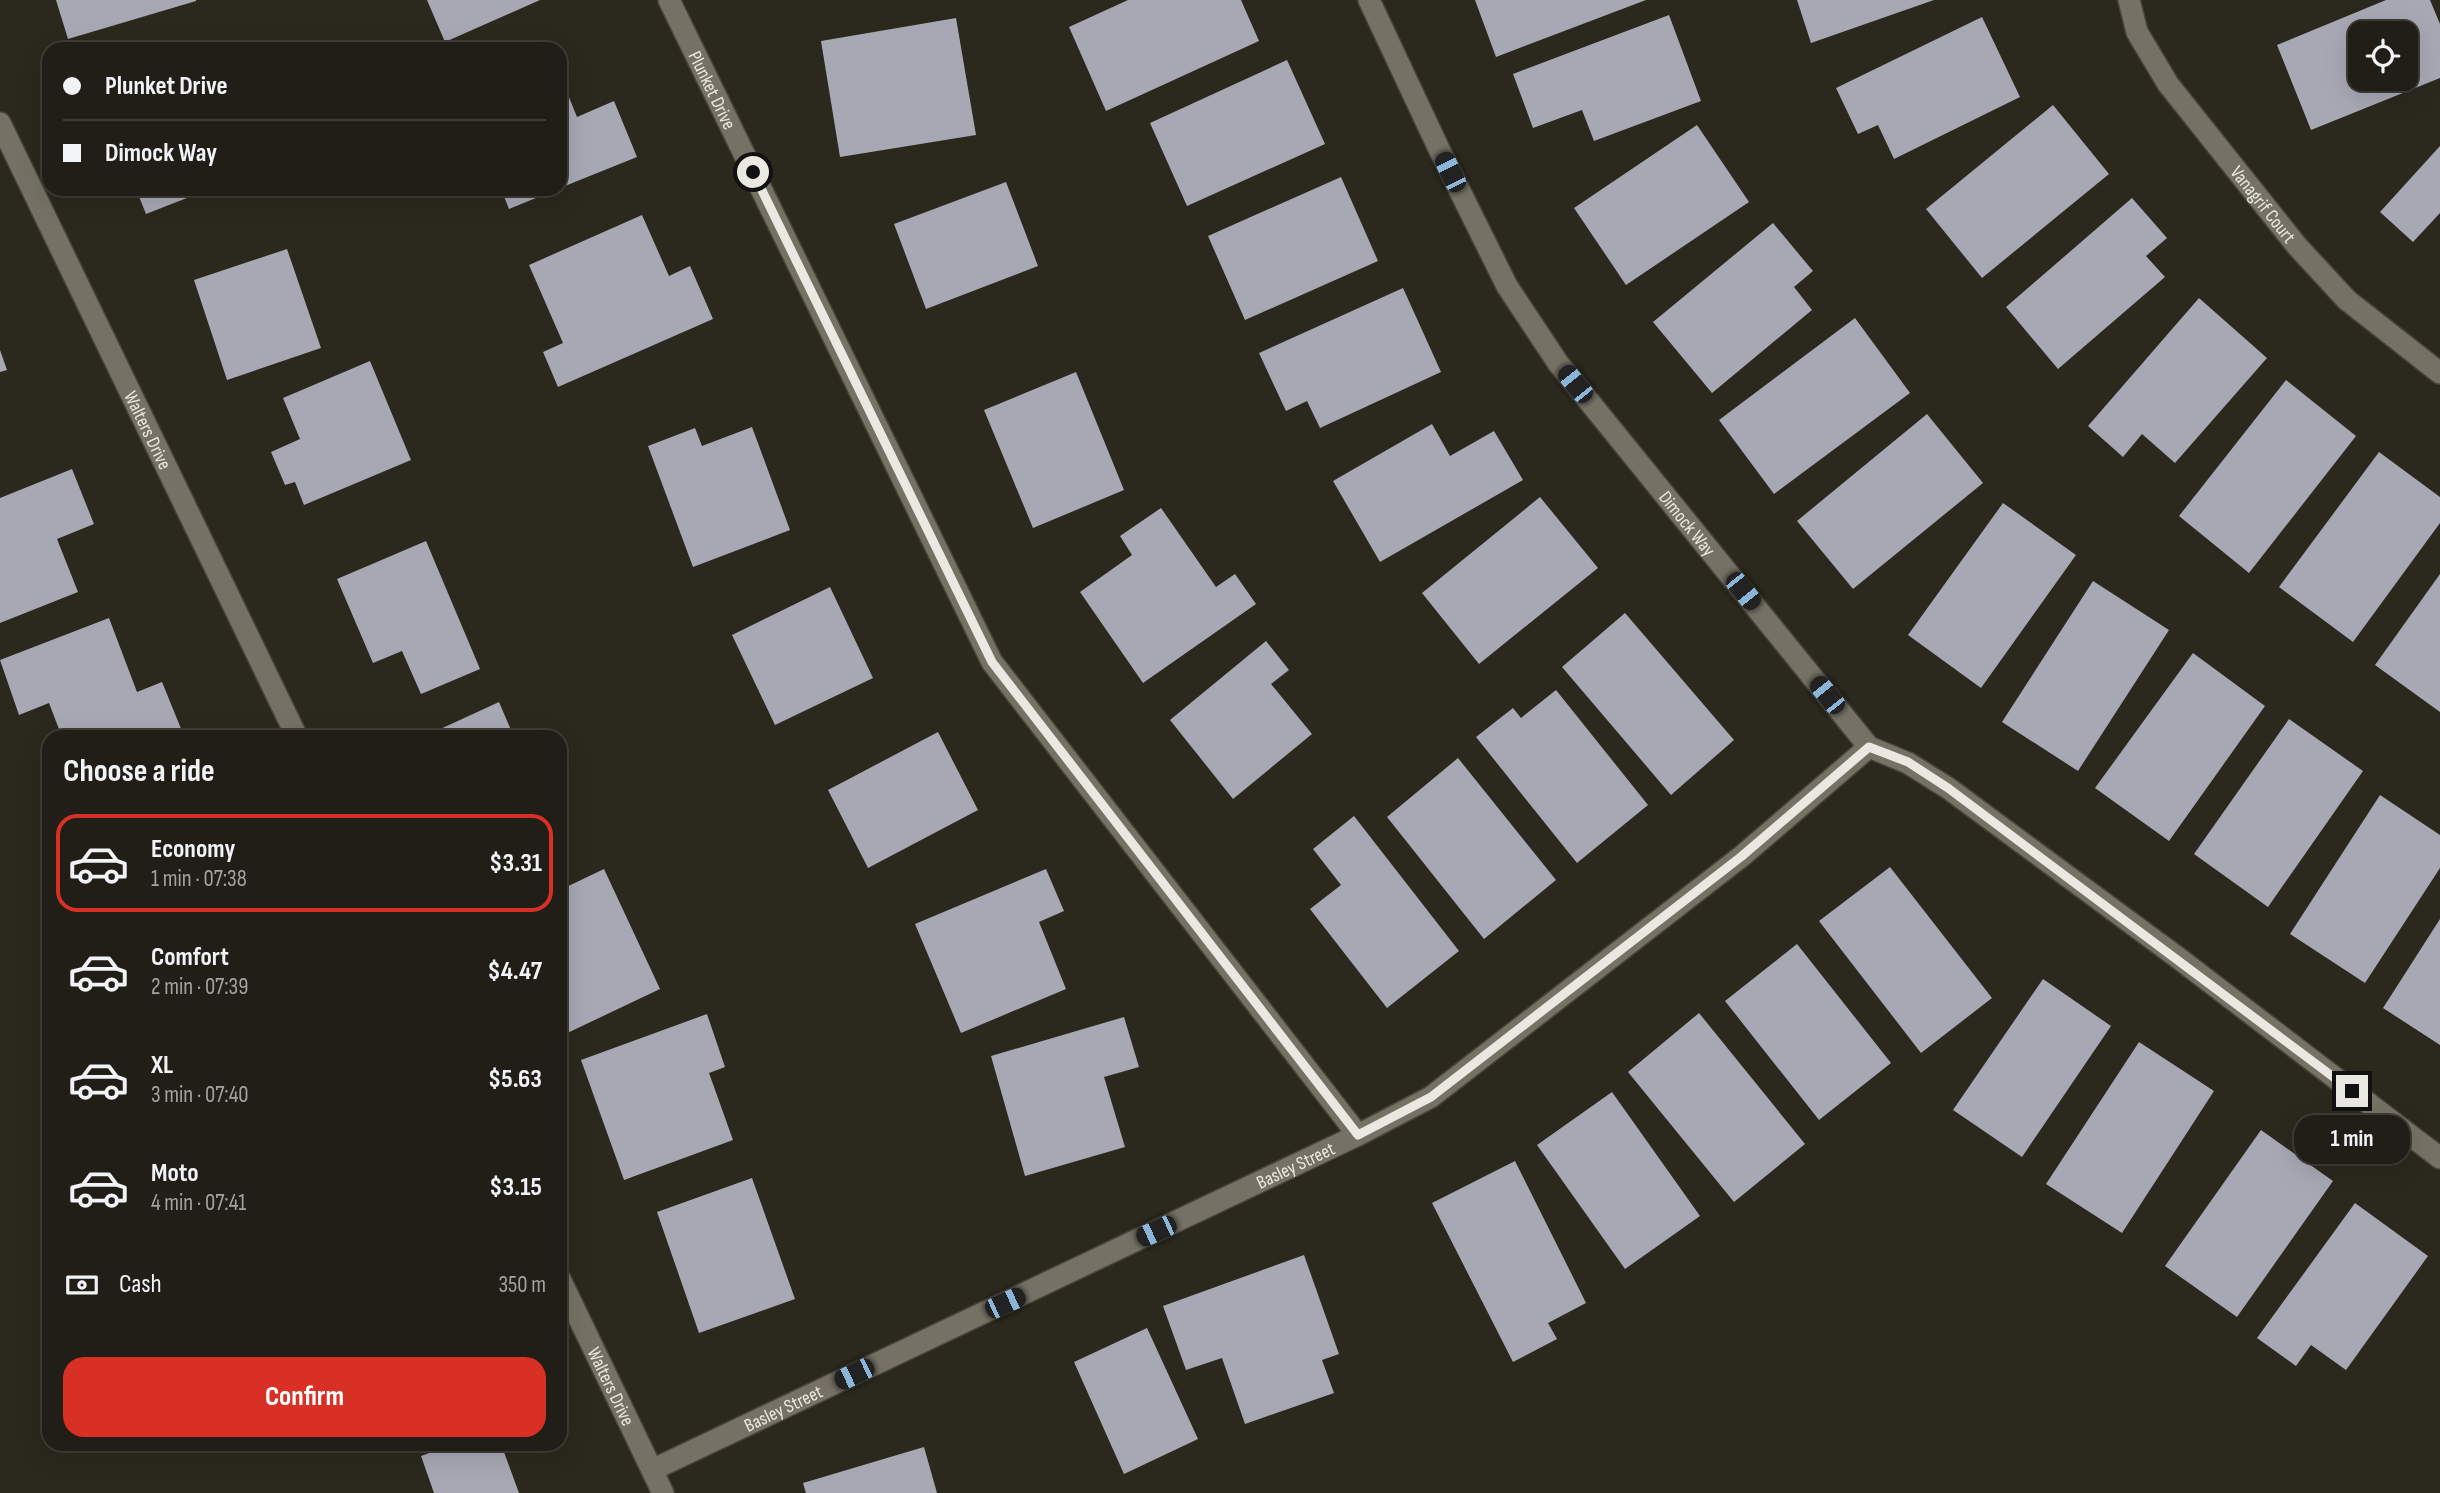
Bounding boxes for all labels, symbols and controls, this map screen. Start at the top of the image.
map controls [2348,21,2418,91]
button: locate [2348,21,2418,91]
street label: Plunket Drive [683,48,740,133]
text: Plunket Drive [105,71,228,102]
text: Dimock Way [105,138,217,169]
car [1432,149,1469,195]
route start [737,156,769,188]
street label: Vanagrif Court [2225,162,2300,248]
car [1554,361,1597,407]
street label: Walters Drive [118,388,176,474]
street label: Dimock Way [1653,487,1720,562]
car [1722,568,1765,614]
car [1806,672,1849,718]
text: Choose a ride [63,752,215,791]
icon: car [67,832,130,895]
text: Economy [151,834,235,865]
text: $3.31 [489,848,542,879]
text: 1 min · 07:38 [151,865,247,893]
icon: car [67,940,130,1003]
text: Comfort [151,942,229,973]
text: $4.47 [487,956,542,987]
text: 2 min · 07:39 [151,973,248,1001]
icon: car [67,1048,130,1111]
text: XL [151,1050,173,1081]
text: $5.63 [488,1064,542,1095]
route end [2336,1075,2368,1107]
text: 3 min · 07:40 [151,1081,249,1109]
callout: 1 min [2294,1116,2410,1164]
text: 1 min [2331,1125,2373,1153]
street label: Basley Street [1253,1138,1339,1195]
icon: car [67,1156,130,1219]
text: Moto [151,1158,199,1189]
text: $3.15 [489,1172,542,1203]
text: 4 min · 07:41 [151,1189,246,1217]
car [1133,1213,1180,1249]
icon: cash [63,1266,101,1304]
text: Cash [119,1269,162,1300]
text: 350 m [498,1271,546,1299]
car [982,1285,1029,1321]
street label: Walters Drive [582,1344,639,1430]
car [831,1355,878,1393]
button: Confirm [63,1357,546,1437]
street label: Basley Street [741,1381,827,1438]

